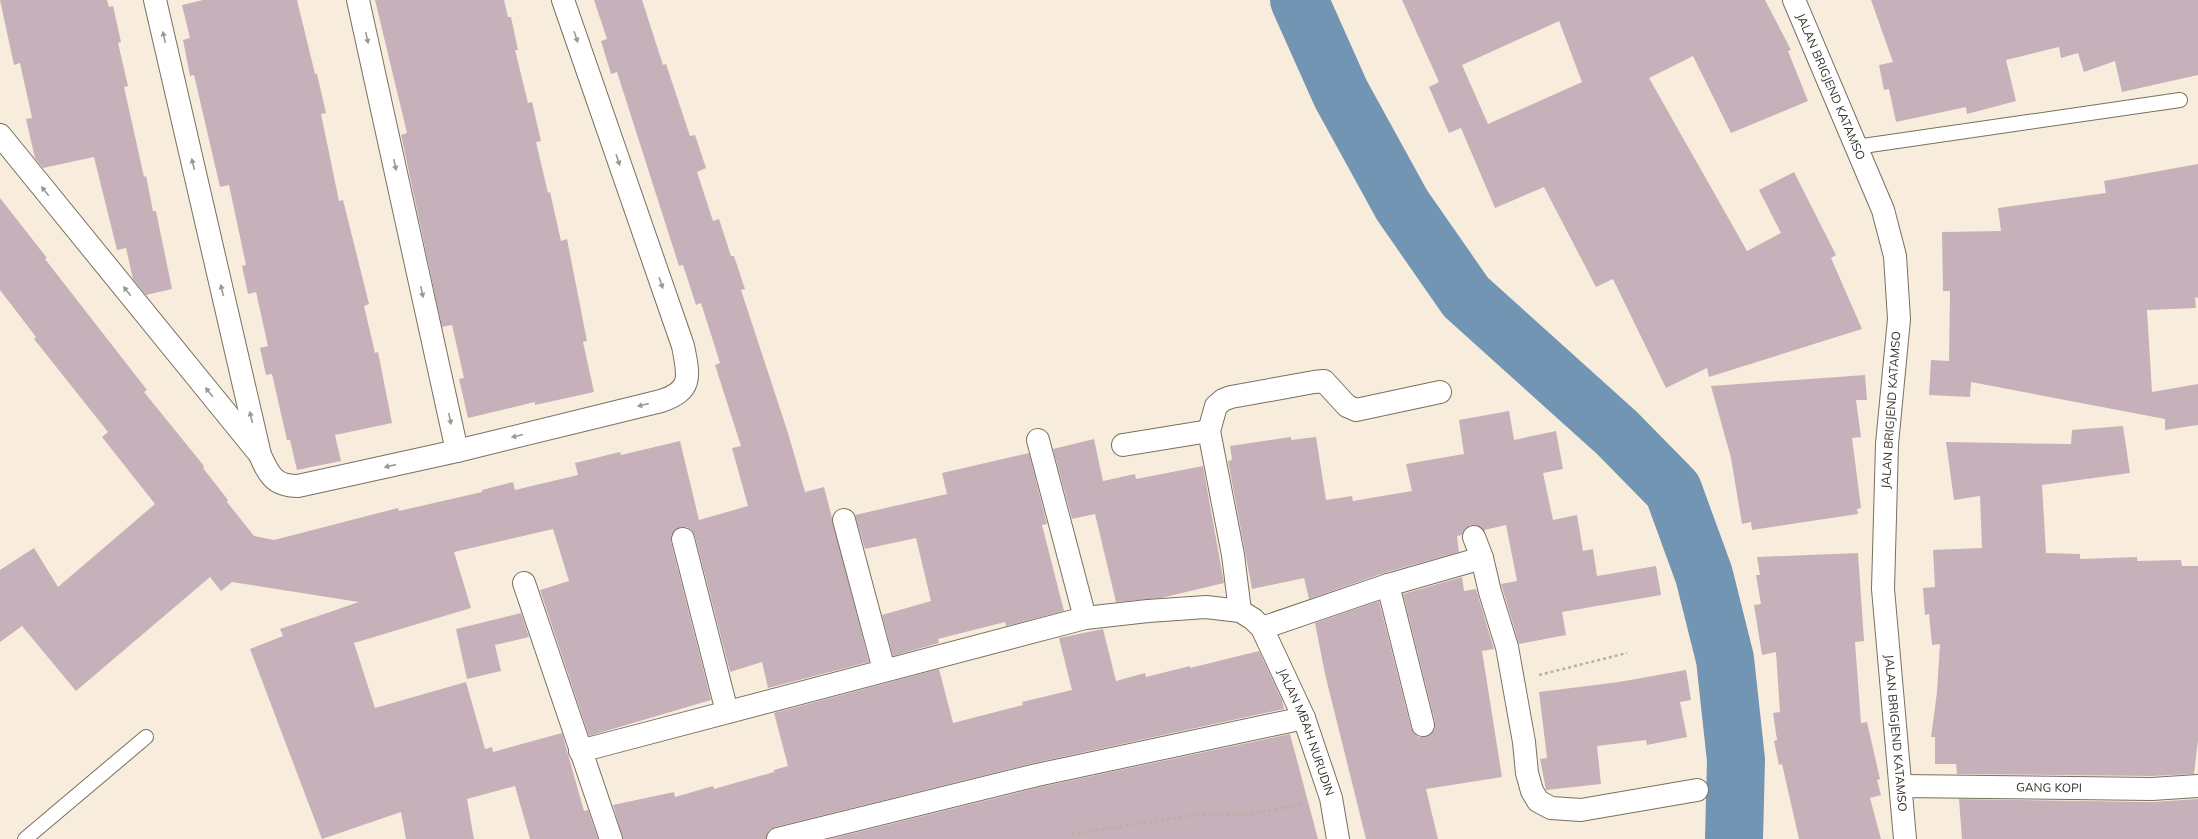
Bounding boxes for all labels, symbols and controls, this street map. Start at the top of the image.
street label: JALAN BRIGJEND KATAMSO [1793,11,1869,162]
one-way arrow [160,31,166,43]
one-way arrow [573,31,579,43]
one-way arrow [364,32,370,44]
one-way arrow [616,154,622,166]
one-way arrow [190,157,196,169]
one-way arrow [392,159,398,171]
one-way arrow [41,185,49,196]
one-way arrow [658,277,664,289]
one-way arrow [219,284,225,297]
one-way arrow [123,286,131,297]
one-way arrow [420,286,426,298]
street label: JALAN BRIGJEND KATAMSO [1878,331,1903,489]
one-way arrow [205,387,214,398]
one-way arrow [637,403,649,409]
one-way arrow [248,411,254,423]
one-way arrow [448,413,454,425]
one-way arrow [511,434,523,440]
one-way arrow [384,463,396,469]
street label: JALAN BRIGJEND KATAMSO [1882,654,1911,812]
street label: JALAN MBAH NURUDIN [1275,666,1338,797]
street label: GANG KOPI [2016,779,2082,795]

